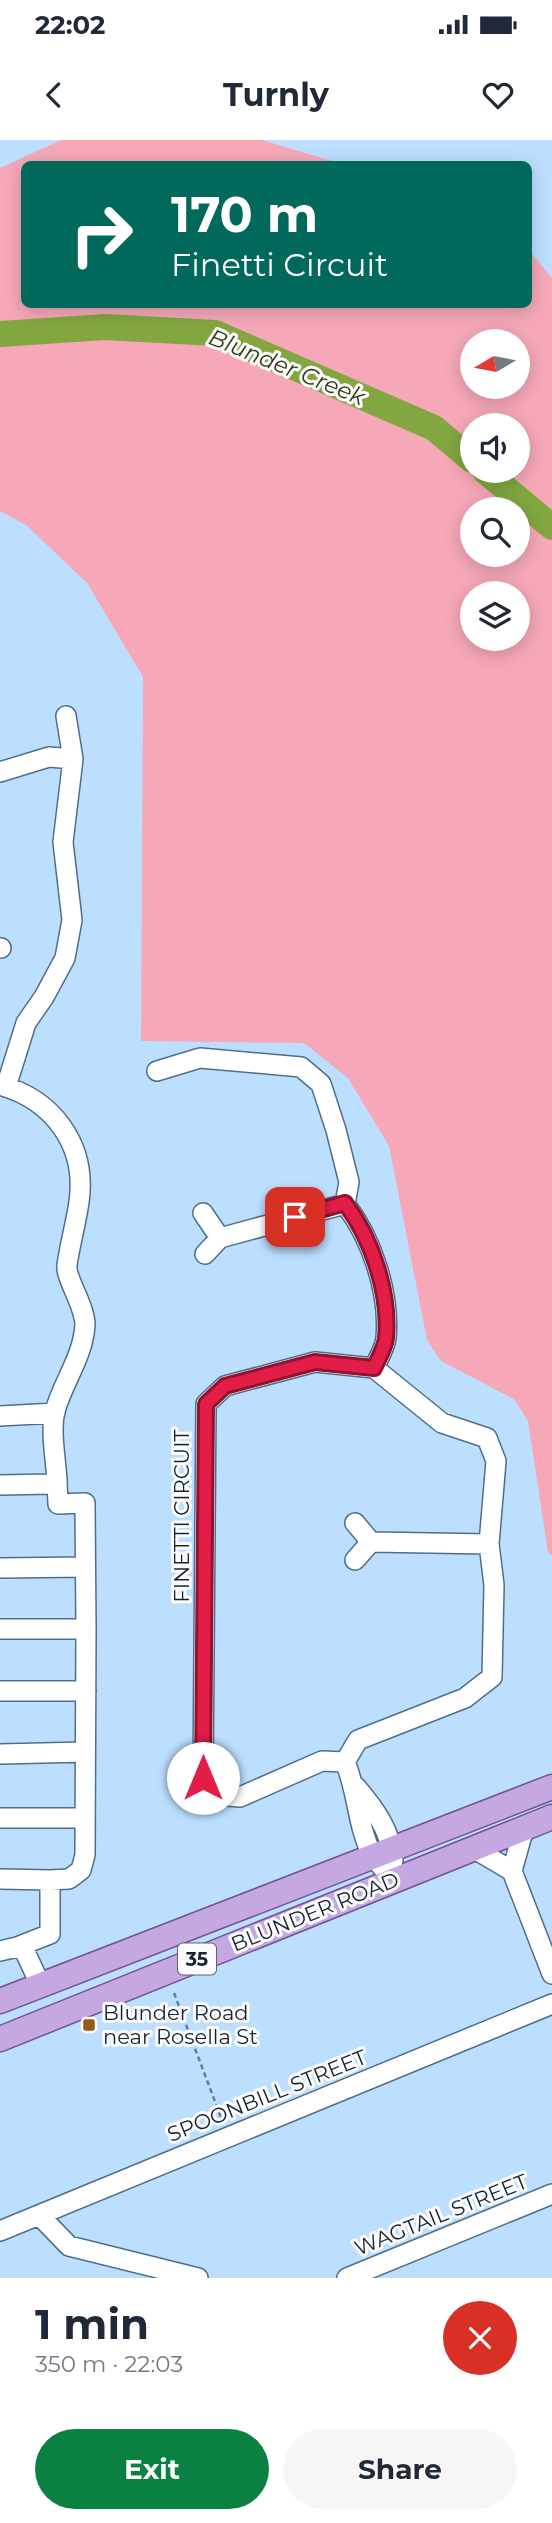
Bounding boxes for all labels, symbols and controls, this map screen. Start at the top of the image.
text: 22:02 [35,9,105,41]
text: Turnly [223,75,329,114]
icon: back [35,76,73,114]
icon: heart [479,76,517,114]
text: 170 m [171,185,318,244]
icon: right [56,189,147,280]
text: Finetti Circuit [171,245,388,284]
water label: Blunder Creek [205,323,371,412]
north arrow [460,329,530,399]
map controls [460,329,530,651]
button: sound [460,413,530,483]
button: search [460,497,530,567]
button: layers [460,581,530,651]
pin [265,1187,325,1247]
icon: arrive [276,1198,314,1236]
street label: FINETTI CIRCUIT [169,1429,194,1603]
position arrow [166,1741,240,1815]
street label: BLUNDER ROAD [227,1866,402,1957]
road number: 35 [178,1943,216,1974]
place label: Blunder Road near Rosella St [103,2000,258,2049]
marker: Blunder Road near Rosella St [81,2017,97,2033]
street label: SPOONBILL STREET [163,2044,370,2147]
street label: WAGTAIL STREET [351,2168,531,2261]
text: 1 min [35,2298,149,2350]
button: close [443,2301,517,2375]
text: 350 m · 22:03 [35,2350,183,2378]
button: Exit [35,2429,269,2509]
button: Share [283,2429,517,2509]

